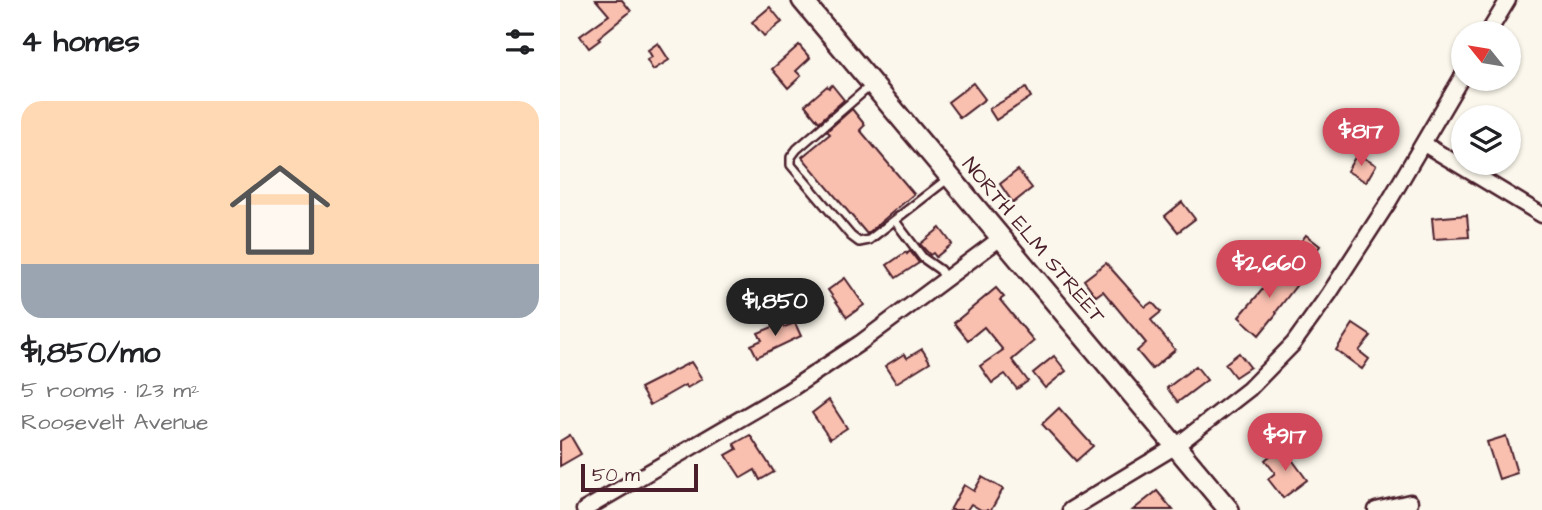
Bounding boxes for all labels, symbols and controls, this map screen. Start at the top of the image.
text: 4 homes [21,21,140,63]
north arrow [1451,21,1521,91]
map controls [1451,21,1521,175]
icon: filters [501,23,539,61]
button: layers [1451,105,1521,175]
pin: $817 [1320,108,1402,168]
text: $817 [1339,115,1383,147]
icon: home [217,147,343,273]
street label: NORTH ELM STREET [955,151,1112,330]
pin: $2,660 [1212,240,1326,300]
text: $2,660 [1232,247,1306,279]
pin: $1,850 [718,278,832,338]
text: $1,850 [742,285,808,317]
text: $1,850/mo [21,332,160,374]
text: 5 rooms · 123 m² [21,374,200,406]
text: Roosevelt Avenue [21,406,208,438]
pin: $917 [1244,414,1326,473]
text: $917 [1264,420,1307,452]
scale bar [581,461,698,493]
text: 50 m [592,462,640,489]

